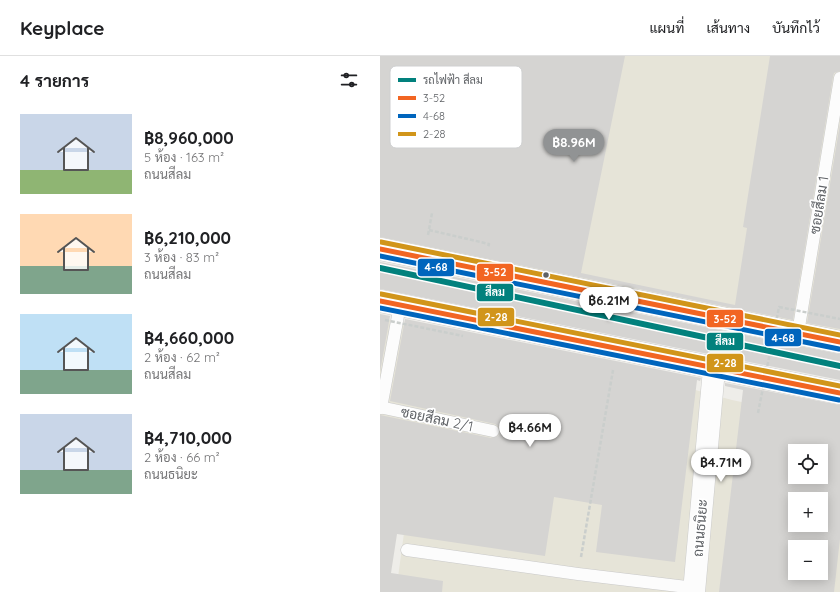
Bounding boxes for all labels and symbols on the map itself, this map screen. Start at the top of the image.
legend [390,66,522,148]
text: รถไฟฟ้า สีลม [423,72,483,87]
text: 3-52 [423,91,445,105]
text: 4-68 [423,109,445,123]
text: 2-28 [423,127,445,141]
pin: ฿8.96M [541,129,607,163]
street label: ซอยสีลม 1 [806,175,832,235]
line badge: 4-68 [417,258,455,277]
text: 4-68 [425,260,447,274]
line badge: 3-52 [476,263,514,282]
text: 3-52 [484,265,506,279]
unlabelled marker [541,270,551,280]
line badge: สีลม [476,283,514,302]
text: สีลม [485,284,505,299]
pin: ฿6.21M [576,287,642,321]
line badge: 2-28 [477,307,515,327]
line badge: 3-52 [706,309,744,328]
text: 2-28 [485,310,507,324]
text: 3-52 [714,312,736,326]
line badge: 4-68 [764,328,802,347]
text: 4-68 [772,331,794,345]
line badge: สีลม [706,332,744,351]
text: สีลม [715,333,735,348]
line badge: 2-28 [706,353,744,373]
text: 2-28 [714,356,736,370]
street label: ซอยสีลม 2/1 [399,403,475,435]
pin: ฿4.66M [497,414,563,448]
pin: ฿4.71M [688,449,754,483]
street label: ถนนธนิยะ [689,498,711,558]

